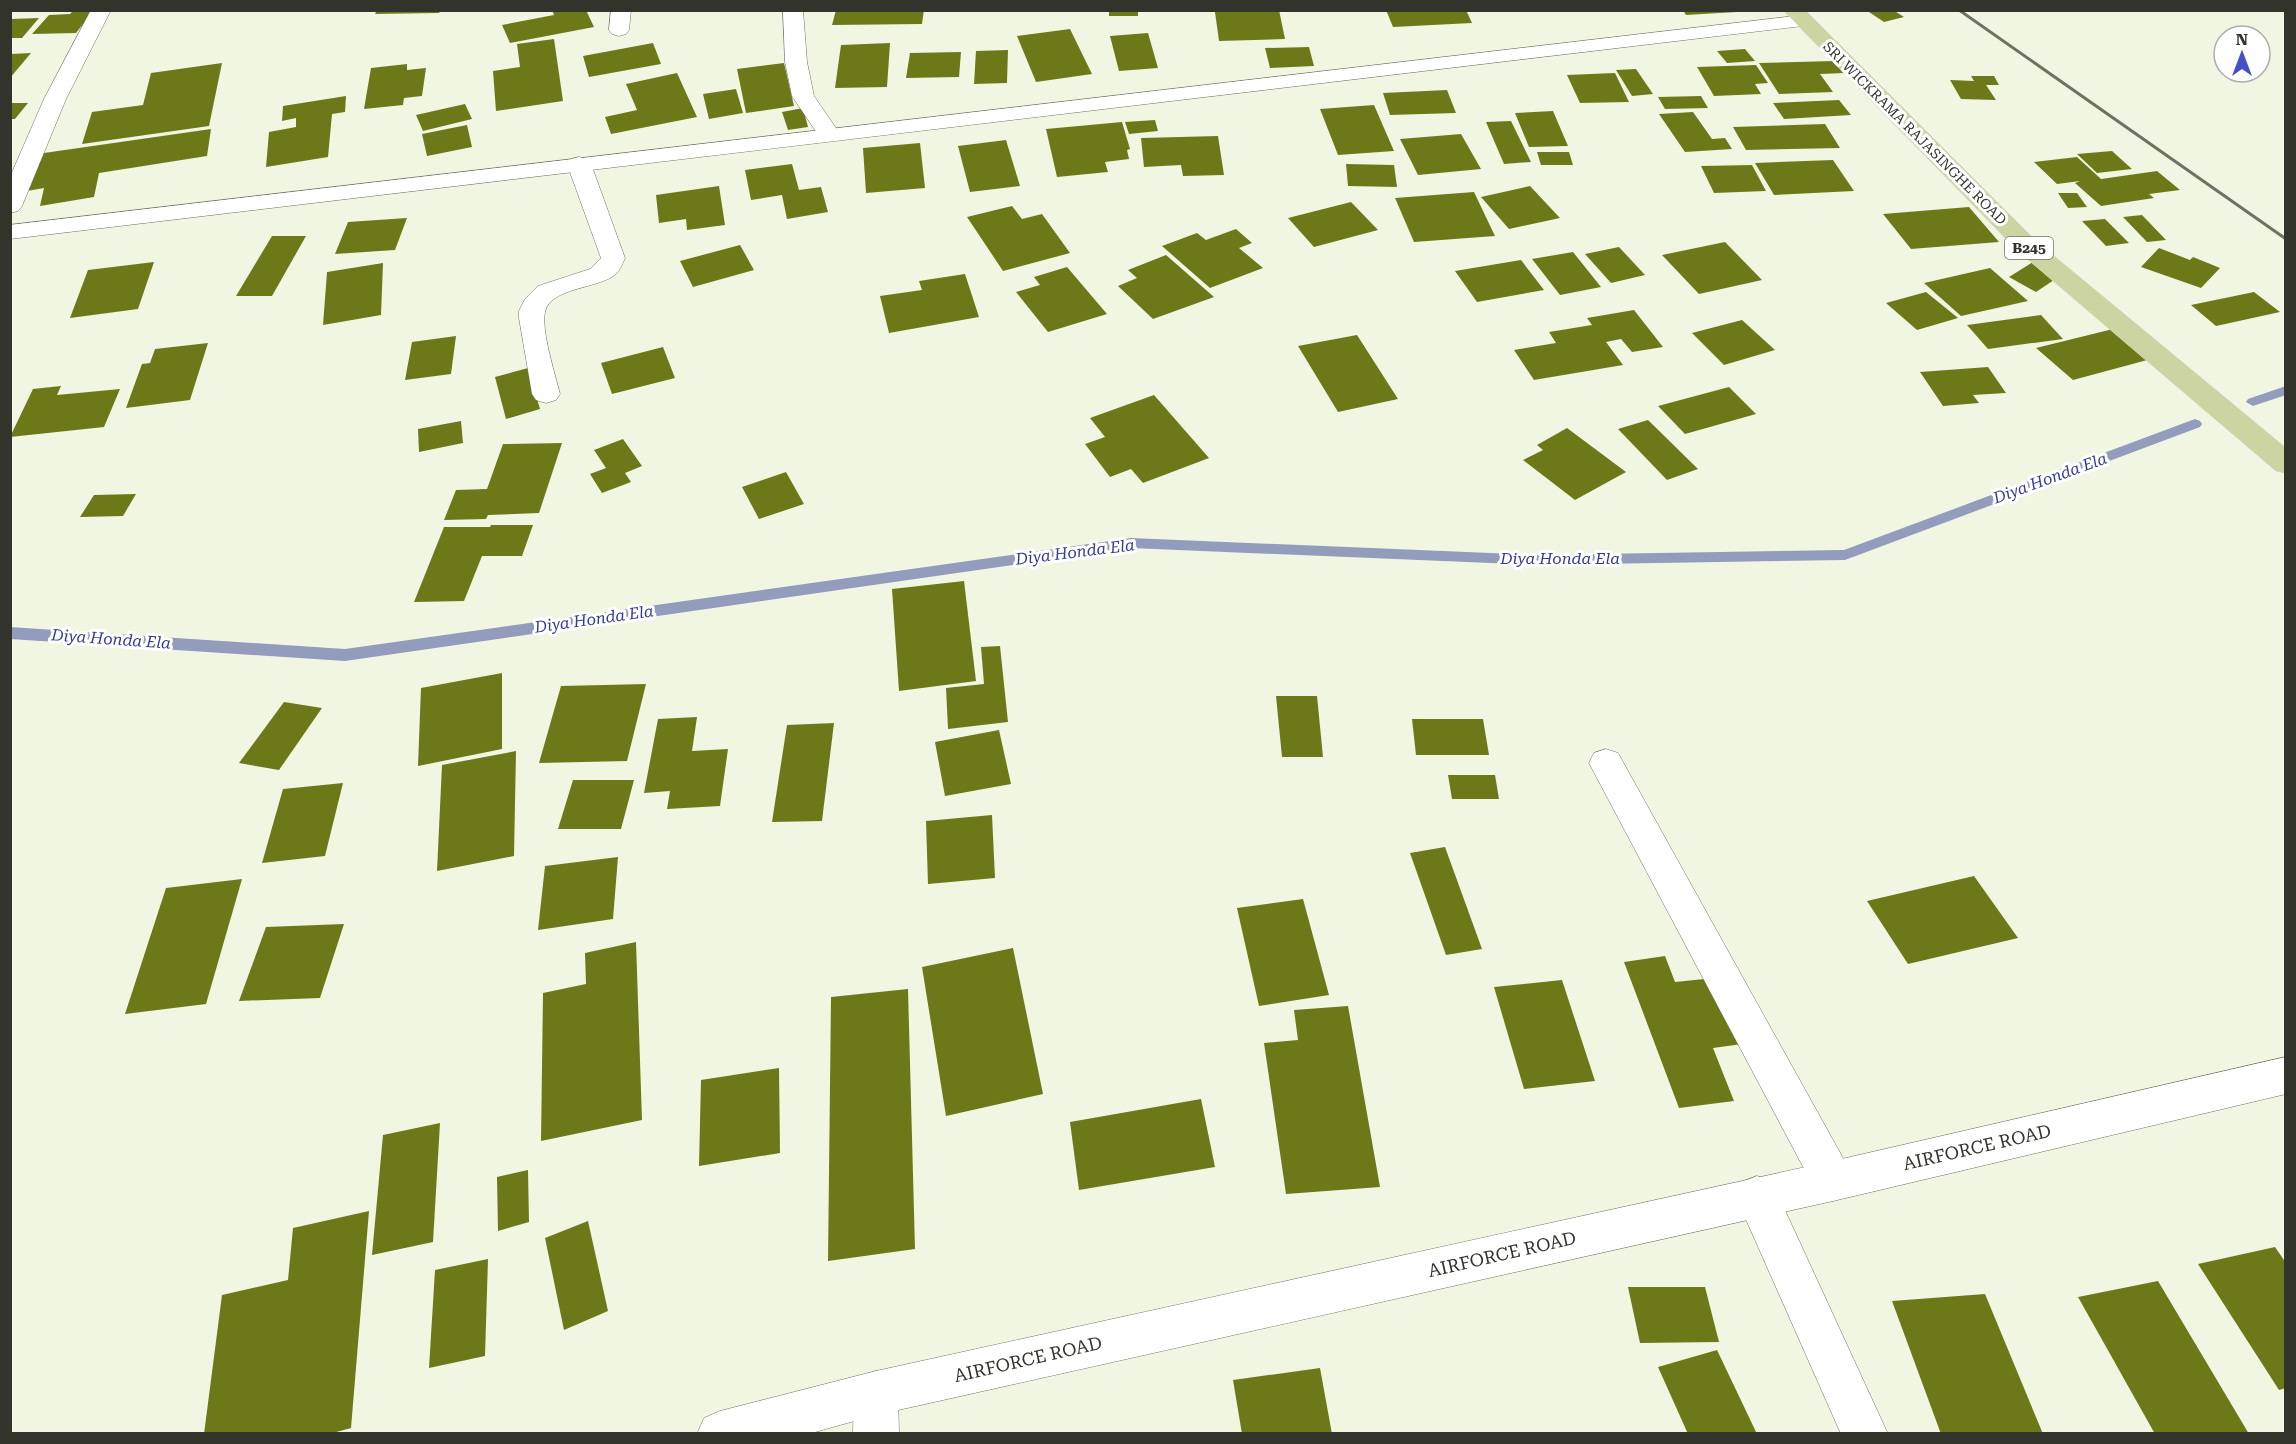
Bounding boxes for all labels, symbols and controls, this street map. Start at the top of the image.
north arrow [2212,24,2272,84]
text: N [2236,30,2248,49]
street label: SRI WICKRAMA RAJASINGHE ROAD [1820,38,2010,228]
road number: B245 [2005,237,2053,259]
water label: Diya Honda Ela [1990,448,2110,508]
water label: Diya Honda Ela [1013,535,1136,569]
water label: Diya Honda Ela [1499,549,1620,568]
water label: Diya Honda Ela [532,601,655,637]
water label: Diya Honda Ela [50,625,172,653]
street label: AIRFORCE ROAD [1901,1120,2053,1174]
street label: AIRFORCE ROAD [1426,1227,1578,1281]
street label: AIRFORCE ROAD [952,1332,1104,1386]

